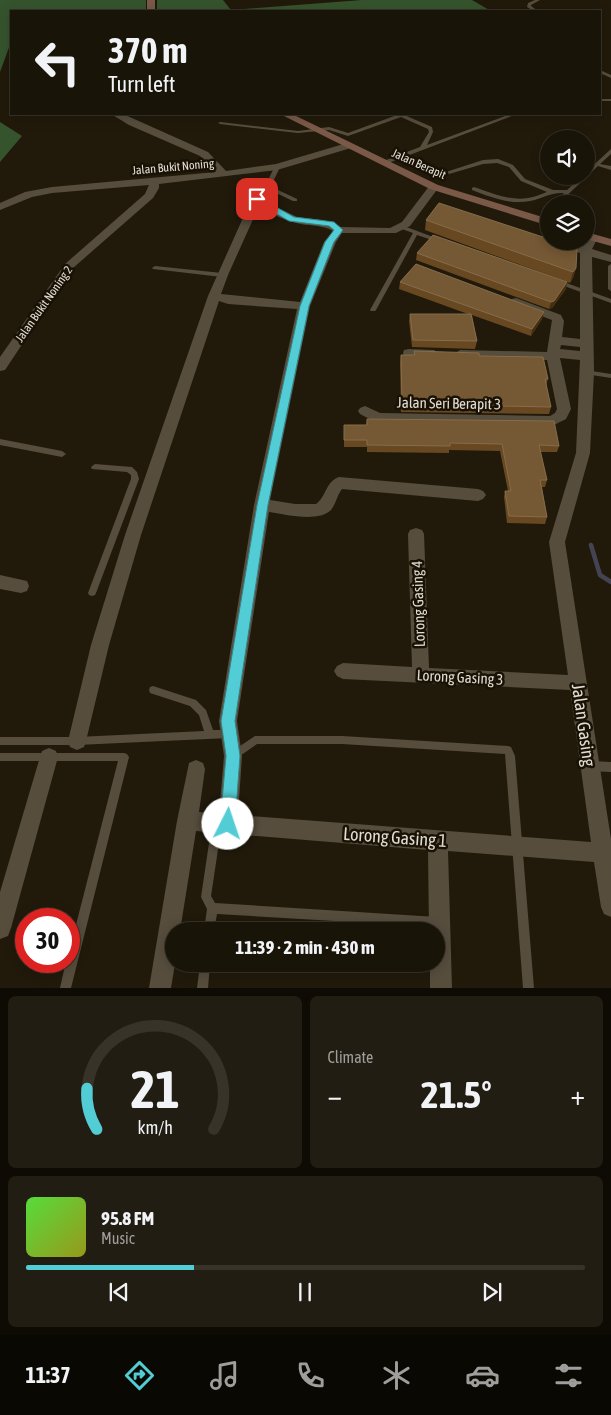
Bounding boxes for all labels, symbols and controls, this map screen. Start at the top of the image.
icon: left [25,30,90,95]
text: 370 m [108,30,187,70]
text: Turn left [108,71,175,97]
map controls [540,130,595,250]
button: sound [540,130,595,185]
street label: Jalan Berapit [390,146,449,182]
street label: Jalan Bukit Noning [131,156,215,178]
pin [236,178,278,220]
icon: arrive [243,185,271,213]
button: layers [540,195,595,250]
street label: Jalan Bukit Noning 2 [13,263,75,345]
street label: Jalan Seri Berapit 3 [397,394,501,412]
street label: Lorong Gasing 4 [408,560,428,648]
street label: Lorong Gasing 3 [416,666,504,688]
street label: Jalan Gasing [568,682,600,768]
position arrow [201,797,253,849]
street label: Lorong Gasing 1 [342,823,448,851]
speed limit sign: 30 [15,908,80,973]
text: 11:39 · 2 min · 430 m [235,936,375,958]
text: Climate [328,1048,373,1066]
text: 21 [130,1059,179,1119]
text: 21.5° [421,1073,492,1116]
text: − [328,1079,342,1111]
text: + [570,1079,585,1111]
text: km/h [137,1117,172,1138]
text: 95.8 FM [101,1207,154,1229]
text: Music [101,1229,135,1247]
icon: previous [105,1278,133,1306]
icon: pause [291,1278,319,1306]
icon: next [478,1278,506,1306]
icon: directions [122,1358,157,1393]
icon: music [207,1358,242,1393]
icon: phone [293,1358,328,1393]
icon: climate [379,1358,414,1393]
icon: car [465,1358,500,1393]
icon: filters [551,1358,586,1393]
text: 11:37 [25,1362,71,1388]

